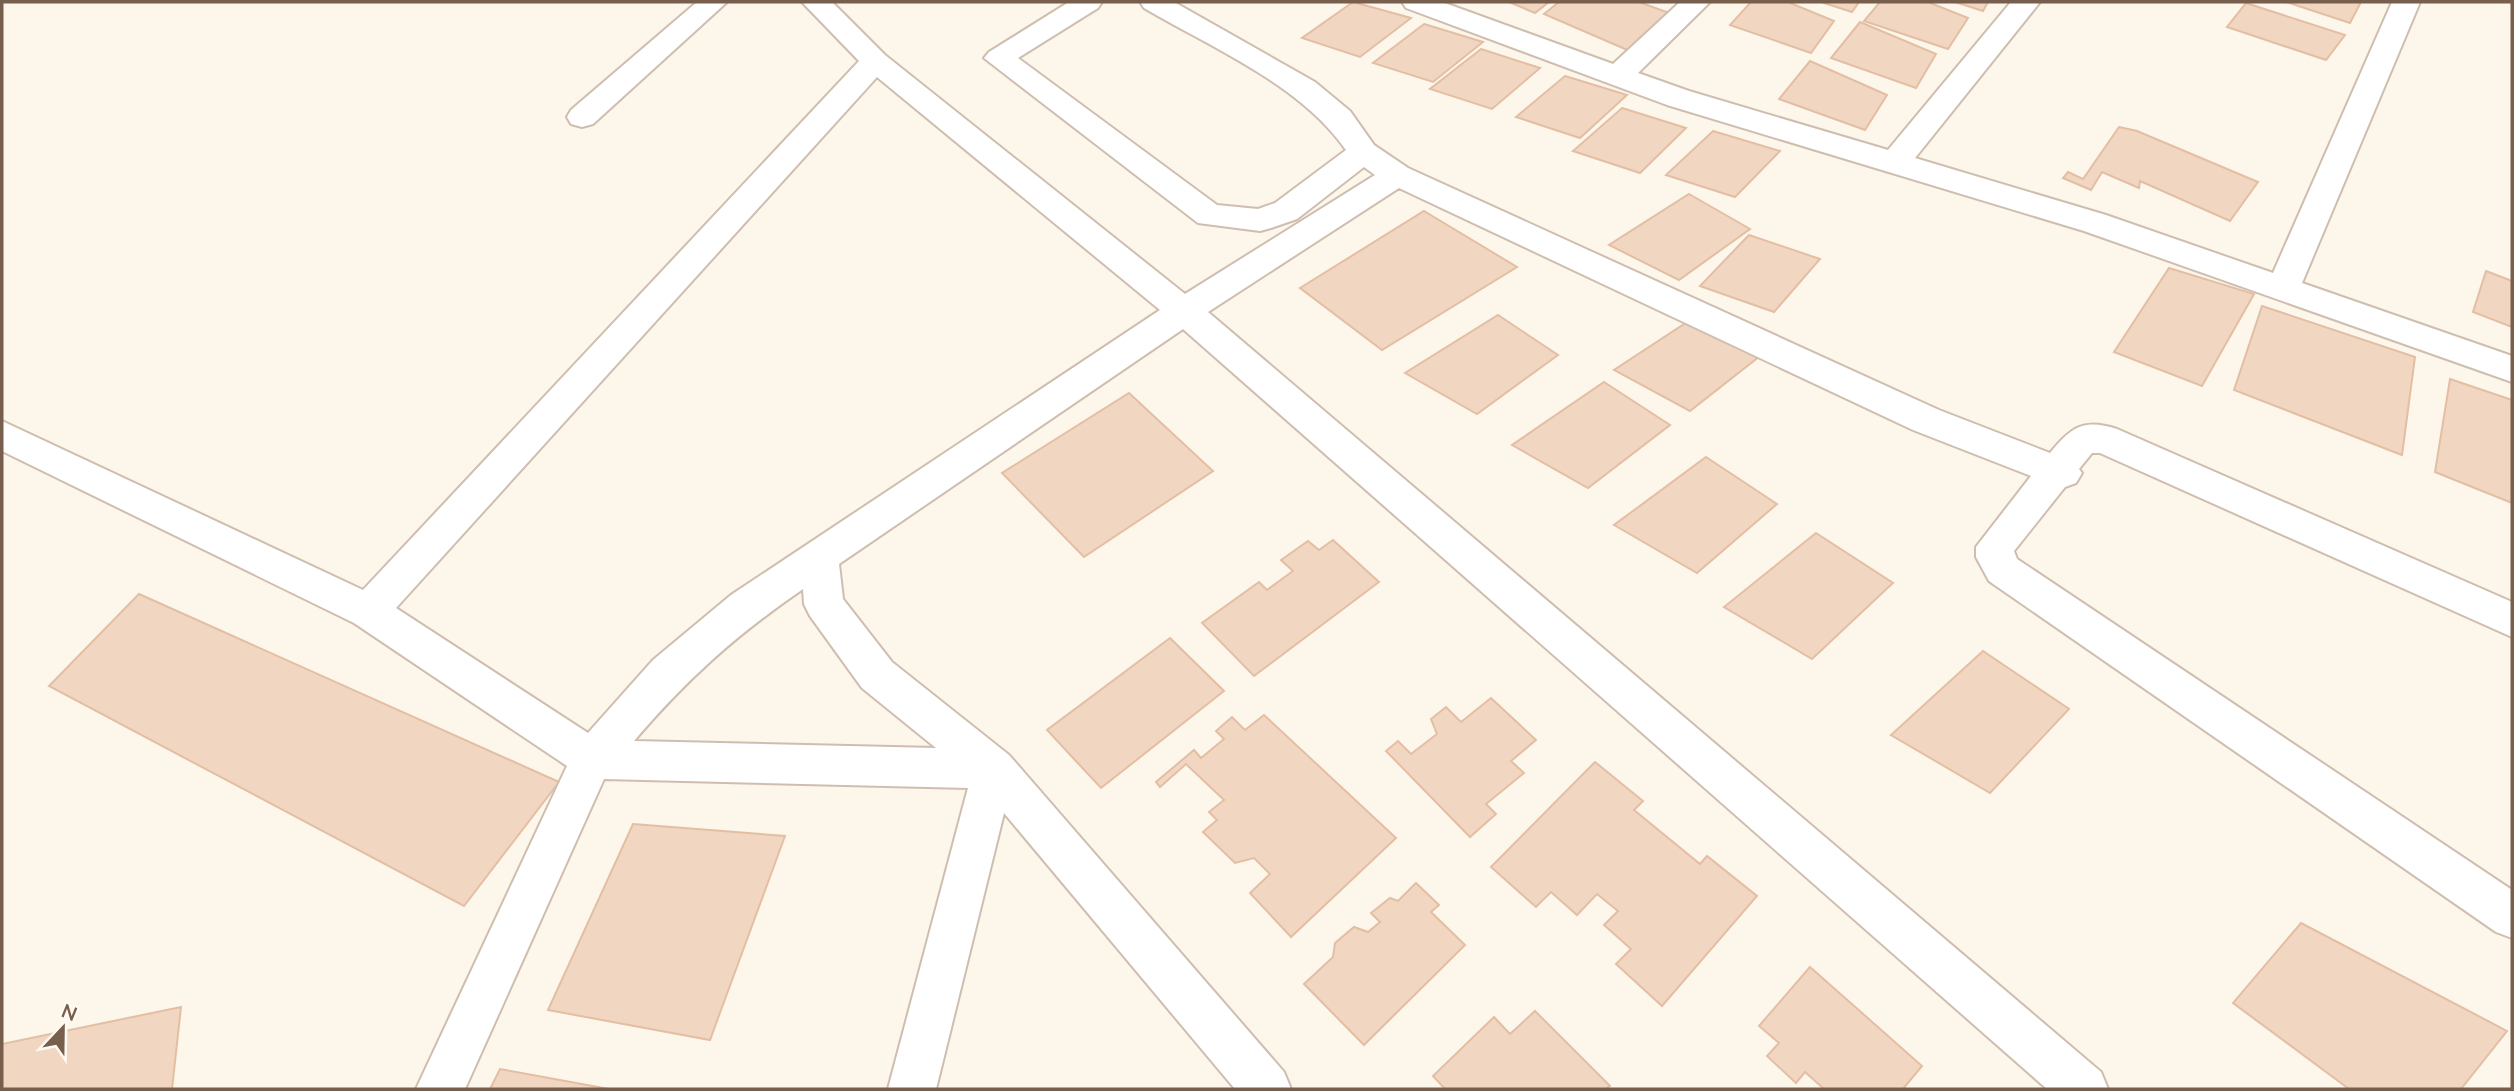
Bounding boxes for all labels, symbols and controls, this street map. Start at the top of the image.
north arrow [28,993,98,1063]
text: N [58,998,81,1025]

